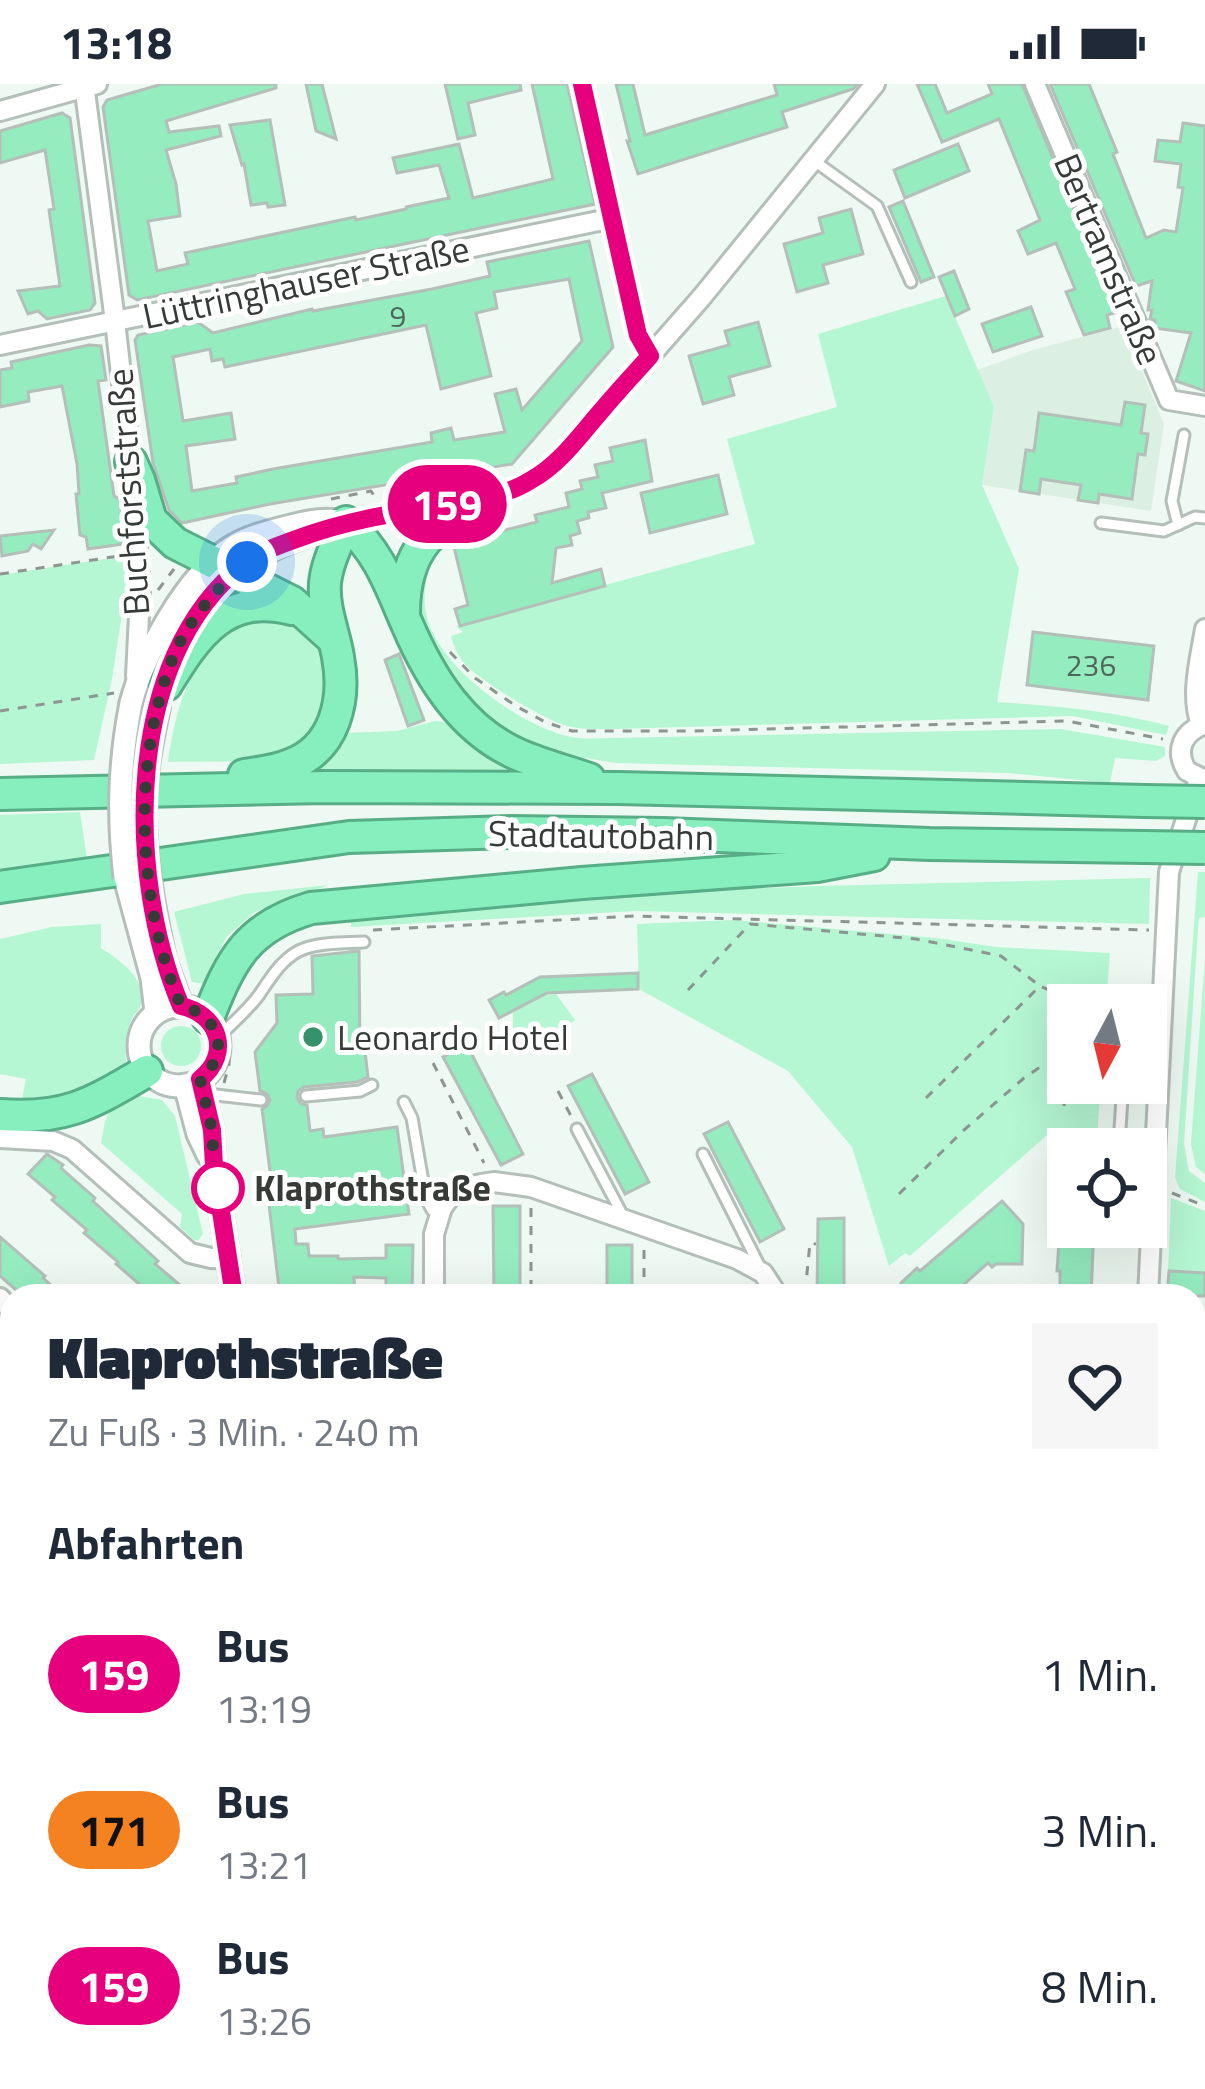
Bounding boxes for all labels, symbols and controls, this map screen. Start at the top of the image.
text: 13:18 [60,8,172,76]
street label: Bertramstraße [1040,145,1179,373]
street label: Lüttringhauser Straße [138,220,474,343]
house number: 9 [390,293,406,339]
street label: Buchforststraße [91,367,164,617]
line badge: 159 [378,465,516,543]
text: 159 [412,472,482,536]
your location [217,532,277,592]
house number: 236 [1066,642,1116,688]
street label: Stadtautobahn [488,805,714,864]
north arrow [1047,984,1167,1104]
map controls [1047,984,1167,1248]
place label: Leonardo Hotel [337,1009,569,1064]
marker: Leonardo Hotel [300,1024,326,1050]
button: locate [1047,1128,1167,1248]
place label: Klaprothstraße [254,1160,491,1215]
marker: Klaprothstraße [193,1163,243,1213]
text: Klaprothstraße [48,1313,443,1400]
button: heart [1032,1323,1158,1449]
text: Zu Fuß · 3 Min. · 240 m [48,1402,420,1461]
text: Abfahrten [48,1508,244,1576]
text: Bus [216,1611,290,1679]
text: 1 Min. [1041,1640,1158,1708]
text: 159 [79,1642,149,1706]
text: 13:19 [216,1679,312,1738]
text: Bus [216,1767,290,1835]
text: 3 Min. [1041,1796,1158,1864]
text: 171 [79,1798,149,1862]
text: 13:21 [216,1835,312,1894]
text: Bus [216,1923,290,1991]
text: 8 Min. [1041,1952,1158,2020]
text: 159 [79,1954,149,2018]
text: 13:26 [216,1991,312,2050]

